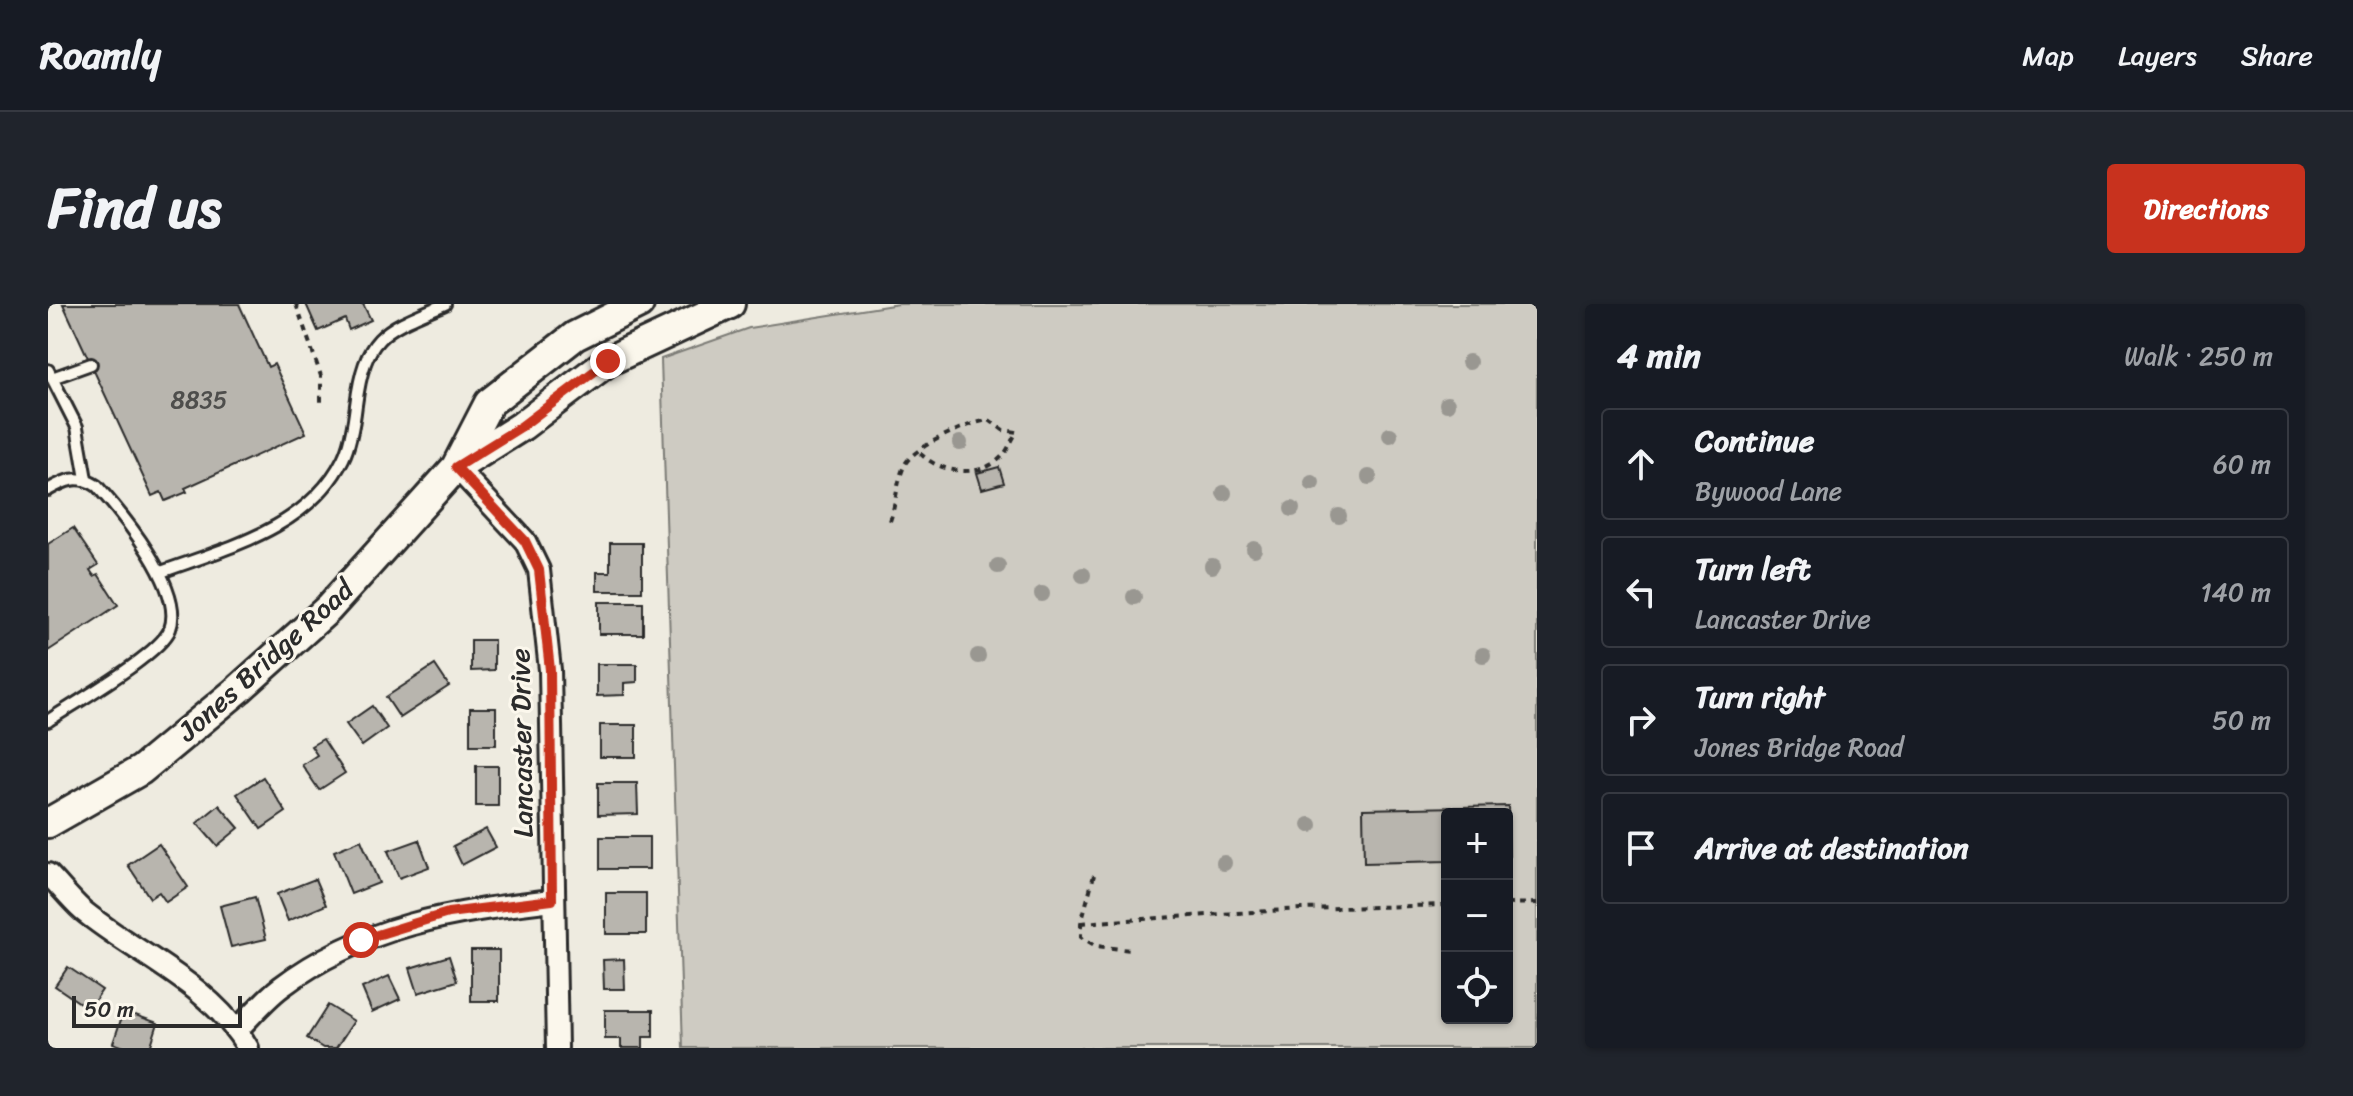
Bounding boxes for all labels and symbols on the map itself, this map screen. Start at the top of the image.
route end [590,343,626,379]
house number: 8835 [171,379,227,421]
street label: Jones Bridge Road [165,565,367,754]
street label: Lancaster Drive [495,648,548,838]
route start [343,922,379,958]
scale bar [72,992,242,1028]

